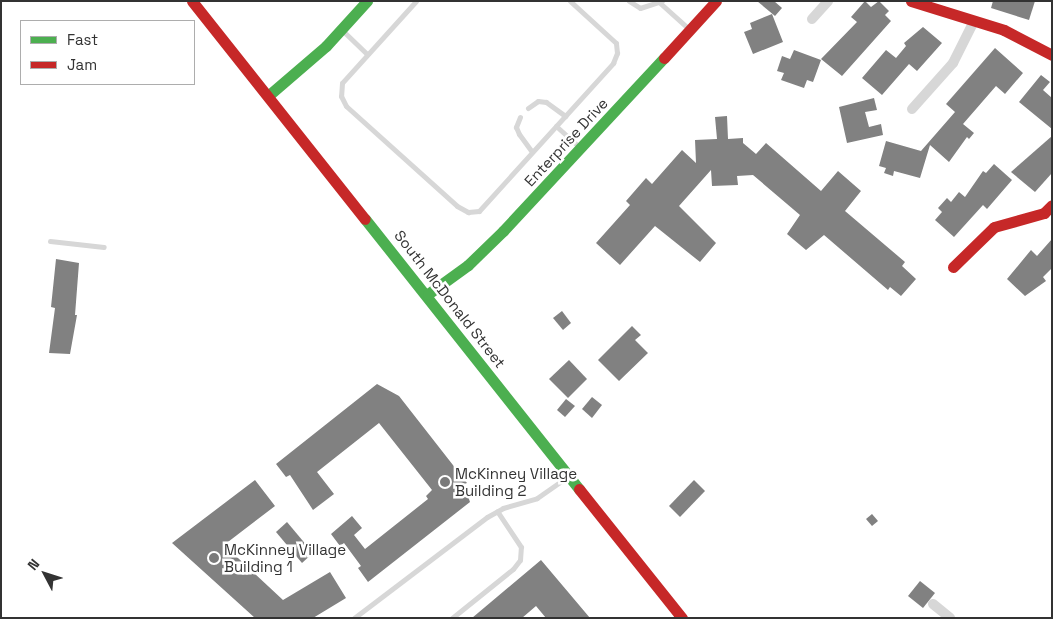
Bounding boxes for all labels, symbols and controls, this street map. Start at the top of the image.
legend [20,20,195,85]
text: Fast [67,30,98,49]
text: Jam [67,55,97,74]
street label: Enterprise Drive [520,94,612,190]
street label: South McDonald Street [391,227,509,371]
place label: McKinney Village Building 2 [455,464,577,499]
marker: McKinney Village Building 2 [439,476,451,488]
place label: McKinney Village Building 1 [224,540,346,575]
north arrow [20,549,70,599]
marker: McKinney Village Building 1 [208,552,220,564]
text: N [24,555,43,574]

